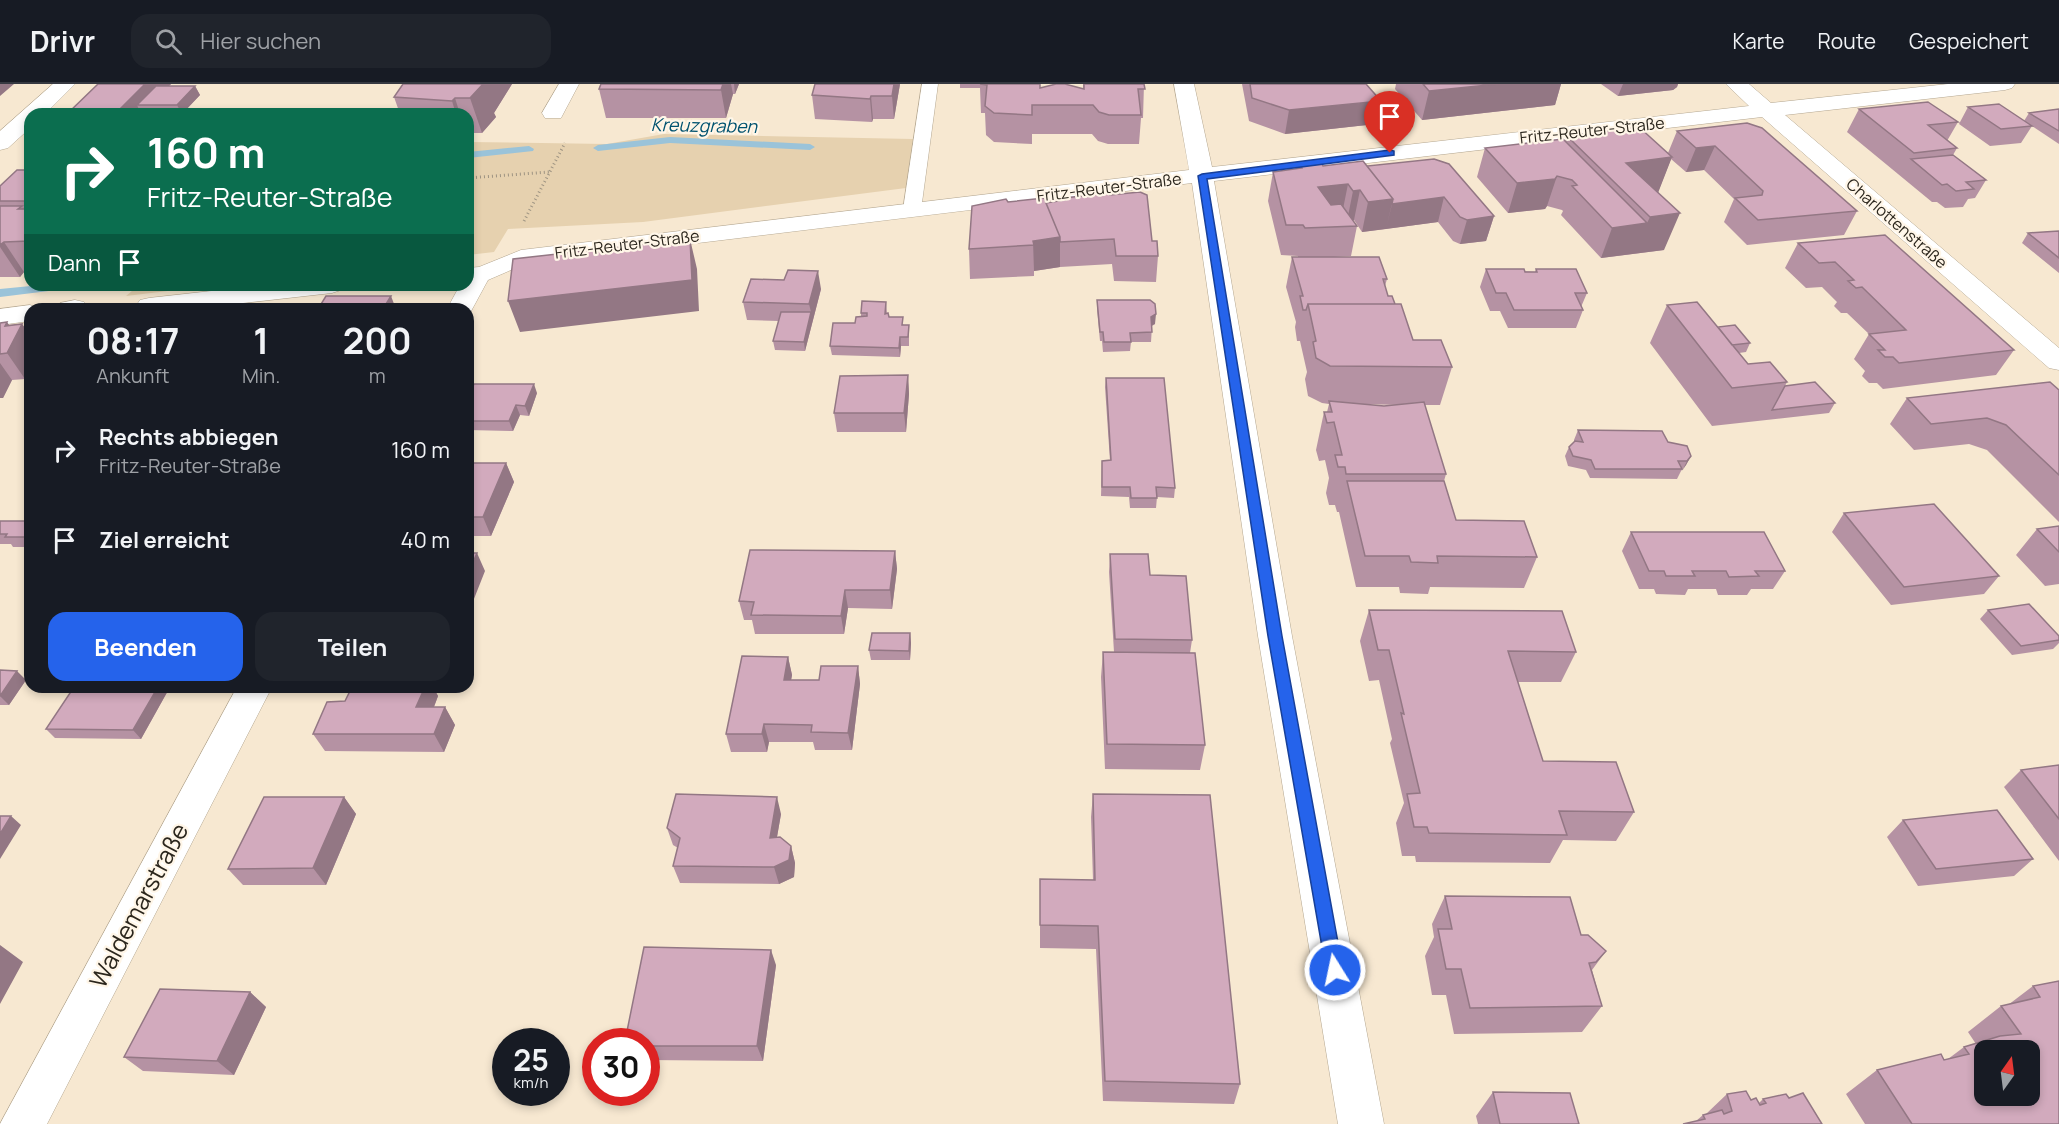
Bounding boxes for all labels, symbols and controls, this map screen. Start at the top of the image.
search box [131,14,551,68]
text: Drivr [30,22,95,60]
icon: search [152,25,185,58]
text: Hier suchen [200,26,321,56]
text: Karte [1733,27,1785,55]
text: Route [1818,27,1876,55]
text: Gespeichert [1909,27,2029,55]
pin [1364,91,1415,153]
icon: arrive [1373,100,1406,133]
street label: Fritz-Reuter-Straße [1518,111,1666,149]
water label: Kreuzgraben [651,112,759,138]
text: 160 m [147,123,265,181]
icon: right [48,132,126,210]
street label: Fritz-Reuter-Straße [1035,167,1183,207]
street label: Charlottenstraße [1842,173,1952,273]
text: Fritz-Reuter-Straße [147,178,393,215]
street label: Fritz-Reuter-Straße [553,224,701,264]
icon: arrive [113,246,146,279]
text: Dann [48,248,101,278]
text: 08:17 [86,316,179,365]
text: 1 [253,316,269,365]
text: 200 [343,316,412,365]
text: Ankunft [96,362,170,389]
text: Min. [242,362,280,389]
text: m [369,362,386,389]
text: Rechts abbiegen [99,422,278,452]
icon: right [48,434,81,467]
text: 160 m [391,435,450,465]
text: Fritz-Reuter-Straße [99,452,281,479]
icon: arrive [48,524,81,557]
text: Ziel erreicht [99,525,230,555]
text: 40 m [401,525,450,555]
button: Beenden [48,612,243,681]
button: Teilen [255,612,450,681]
street label: Waldemarstraße [81,817,195,993]
position arrow [1303,938,1367,1002]
speed limit sign: 30 [582,1028,660,1106]
text: 25 [513,1039,549,1080]
north arrow [1974,1040,2040,1106]
map controls [1974,1040,2040,1106]
text: km/h [514,1072,548,1093]

